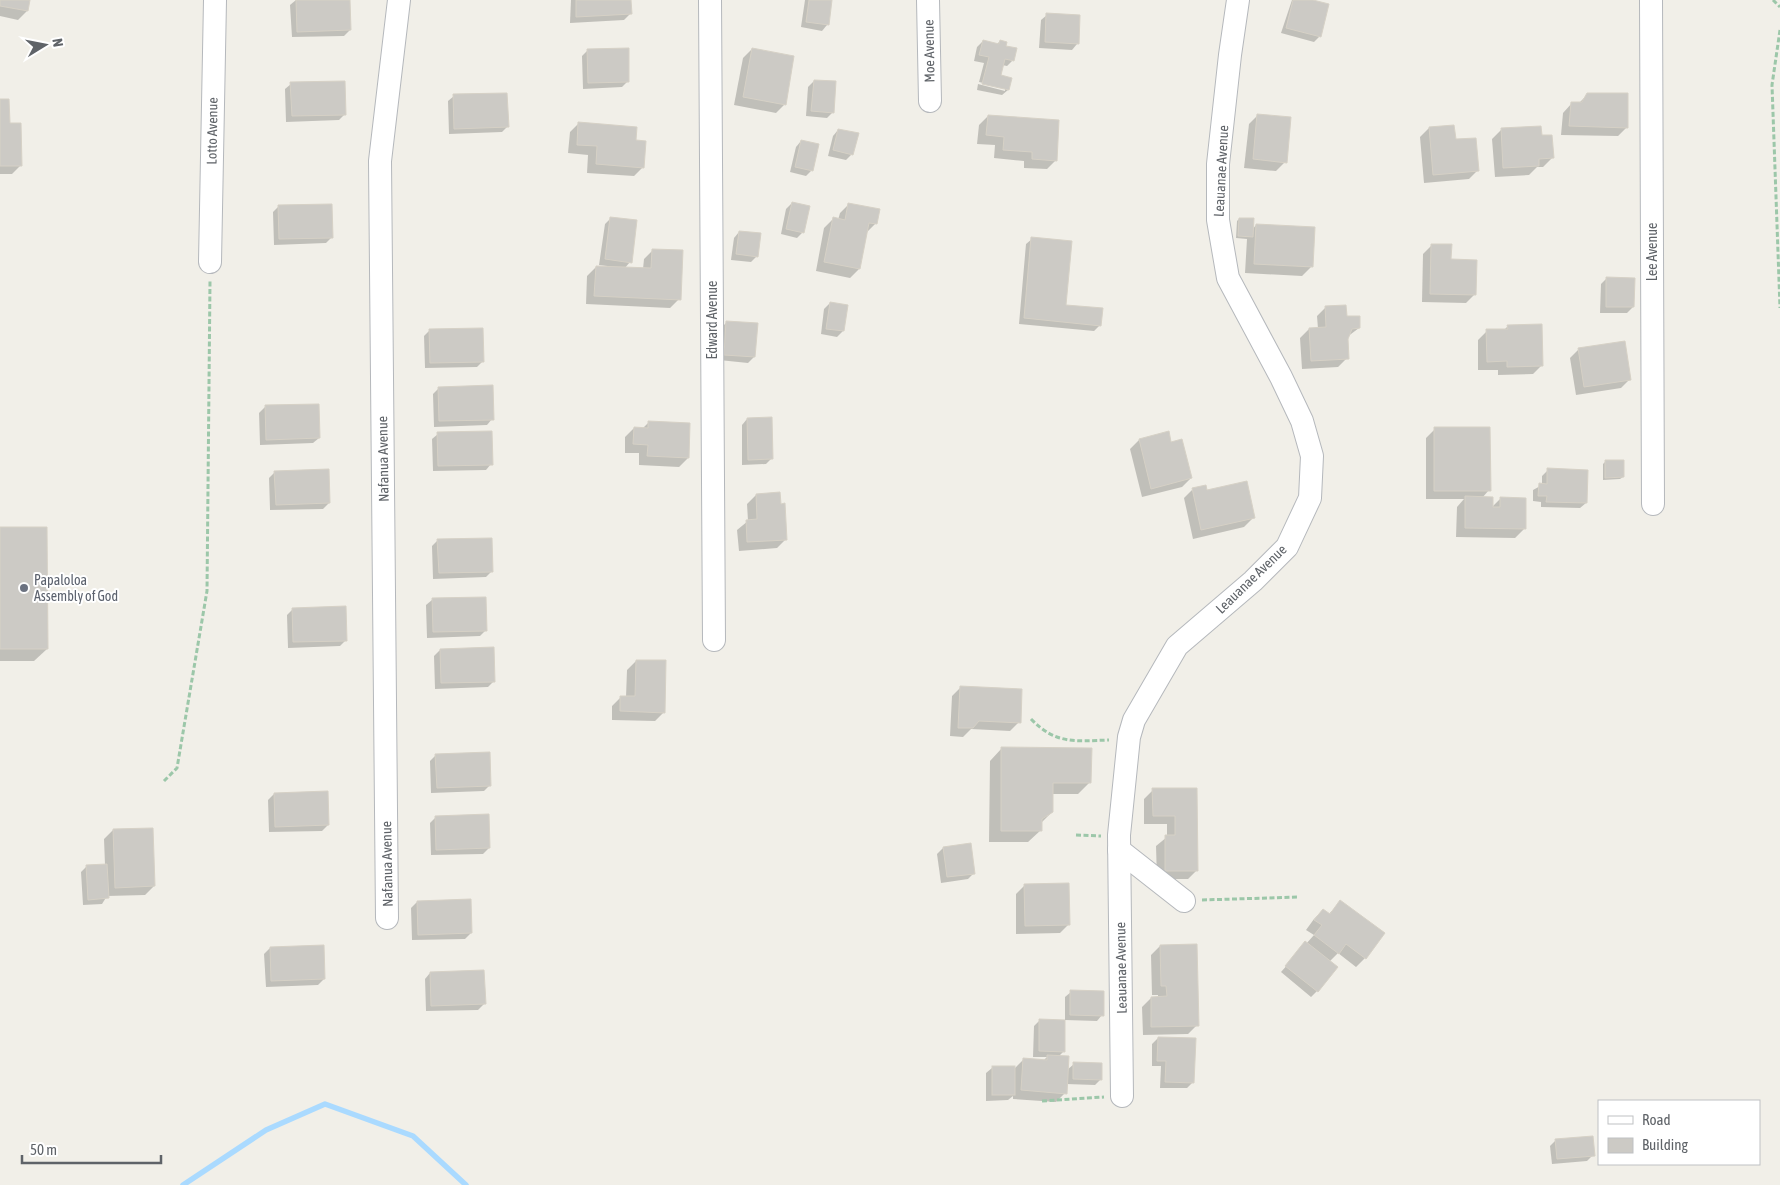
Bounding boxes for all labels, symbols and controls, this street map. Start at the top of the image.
street label: Moe Avenue [920,19,938,83]
north arrow [20,20,70,70]
text: N [49,37,66,48]
street label: Lotto Avenue [203,97,221,165]
street label: Leauanae Avenue [1211,125,1231,217]
street label: Lee Avenue [1644,223,1660,281]
street label: Edward Avenue [704,281,720,359]
street label: Nafanua Avenue [374,416,392,502]
street label: Leauanae Avenue [1212,541,1290,617]
place label: Papaloloa Assembly of God [34,572,118,604]
marker: Papaloloa Assembly of God [18,582,30,594]
street label: Nafanua Avenue [378,821,396,907]
street label: Leauanae Avenue [1112,922,1130,1014]
legend [1598,1100,1760,1165]
text: Road [1642,1111,1671,1128]
scale bar [22,1132,161,1164]
text: Building [1642,1136,1688,1153]
text: 50 m [30,1141,57,1158]

